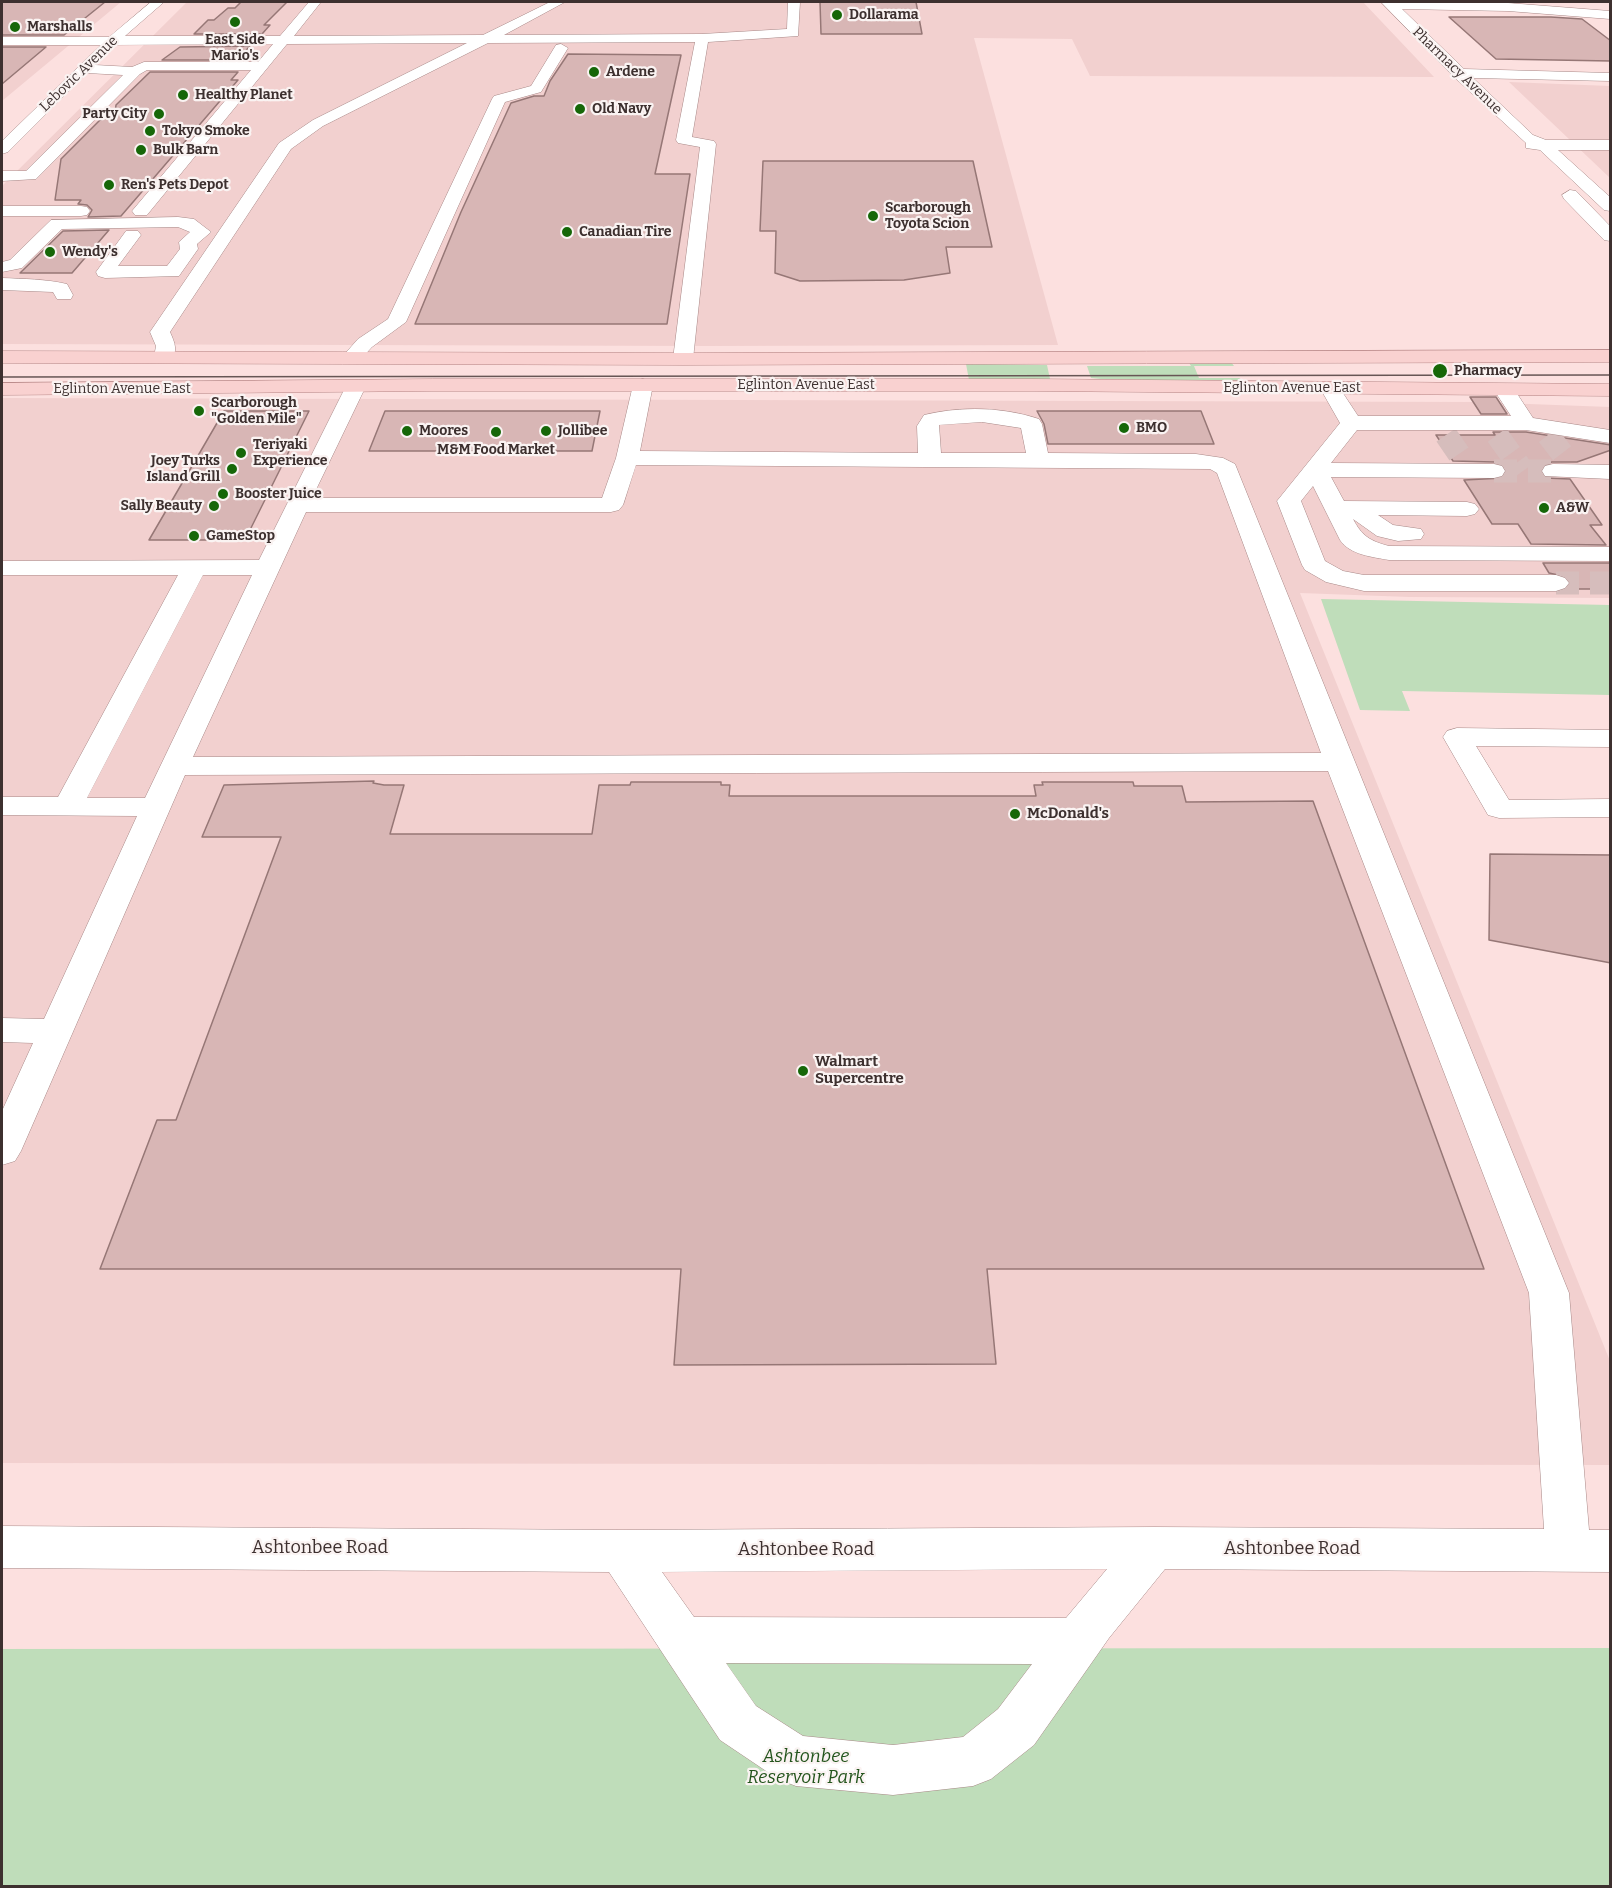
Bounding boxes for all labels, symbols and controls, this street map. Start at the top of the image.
place label: Dollarama [849,7,919,23]
marker: Dollarama [830,8,844,22]
marker: East Side Mario's [228,15,242,29]
place label: Marshalls [27,19,93,35]
marker: Marshalls [8,20,22,34]
street label: Pharmacy Avenue [1409,24,1505,118]
place label: East Side Mario's [205,32,265,64]
street label: Lebovic Avenue [37,33,121,115]
place label: Ardene [606,64,655,80]
marker: Ardene [587,65,601,79]
place label: Healthy Planet [195,87,293,103]
marker: Healthy Planet [176,88,190,102]
place label: Old Navy [592,101,651,117]
marker: Old Navy [573,102,587,116]
place label: Party City [82,106,147,122]
marker: Party City [152,107,166,121]
place label: Tokyo Smoke [162,123,250,139]
marker: Tokyo Smoke [143,124,157,138]
place label: Bulk Barn [153,142,218,158]
marker: Bulk Barn [134,143,148,157]
place label: Ren's Pets Depot [121,177,229,193]
marker: Ren's Pets Depot [102,178,116,192]
place label: Scarborough Toyota Scion [885,200,971,232]
marker: Scarborough Toyota Scion [866,209,880,223]
place label: Canadian Tire [579,224,671,240]
marker: Canadian Tire [560,225,574,239]
place label: Wendy's [62,244,118,260]
marker: Wendy's [43,245,57,259]
marker: Pharmacy [1431,362,1449,380]
place label: Pharmacy [1454,363,1522,379]
street label: Eglinton Avenue East [737,377,875,393]
street label: Eglinton Avenue East [1223,380,1361,396]
street label: Eglinton Avenue East [53,381,191,397]
place label: Scarborough "Golden Mile" [211,395,302,428]
marker: Scarborough "Golden Mile" [192,404,206,418]
place label: BMO [1136,420,1167,436]
marker: BMO [1117,421,1131,435]
place label: Moores [419,423,468,439]
place label: Jollibee [558,423,607,439]
marker: Moores [400,424,414,438]
marker: Jollibee [539,424,553,438]
marker: M&M Food Market [489,425,503,439]
place label: Teriyaki Experience [253,437,327,470]
place label: M&M Food Market [437,442,555,458]
marker: Teriyaki Experience [234,446,248,460]
place label: Joey Turks Island Grill [146,453,220,485]
marker: Joey Turks Island Grill [225,462,239,476]
place label: Booster Juice [235,486,322,502]
marker: Booster Juice [216,487,230,501]
place label: Sally Beauty [121,498,202,514]
marker: Sally Beauty [207,499,221,513]
place label: A&W [1556,500,1589,516]
marker: A&W [1537,501,1551,515]
place label: GameStop [206,528,275,544]
marker: GameStop [187,529,201,543]
place label: McDonald's [1027,805,1109,823]
marker: McDonald's [1008,807,1022,821]
place label: Walmart Supercentre [815,1053,904,1088]
marker: Walmart Supercentre [796,1064,810,1078]
street label: Ashtonbee Road [252,1537,388,1559]
street label: Ashtonbee Road [1224,1538,1360,1560]
street label: Ashtonbee Road [738,1539,874,1561]
park label: Ashtonbee Reservoir Park [747,1746,865,1788]

